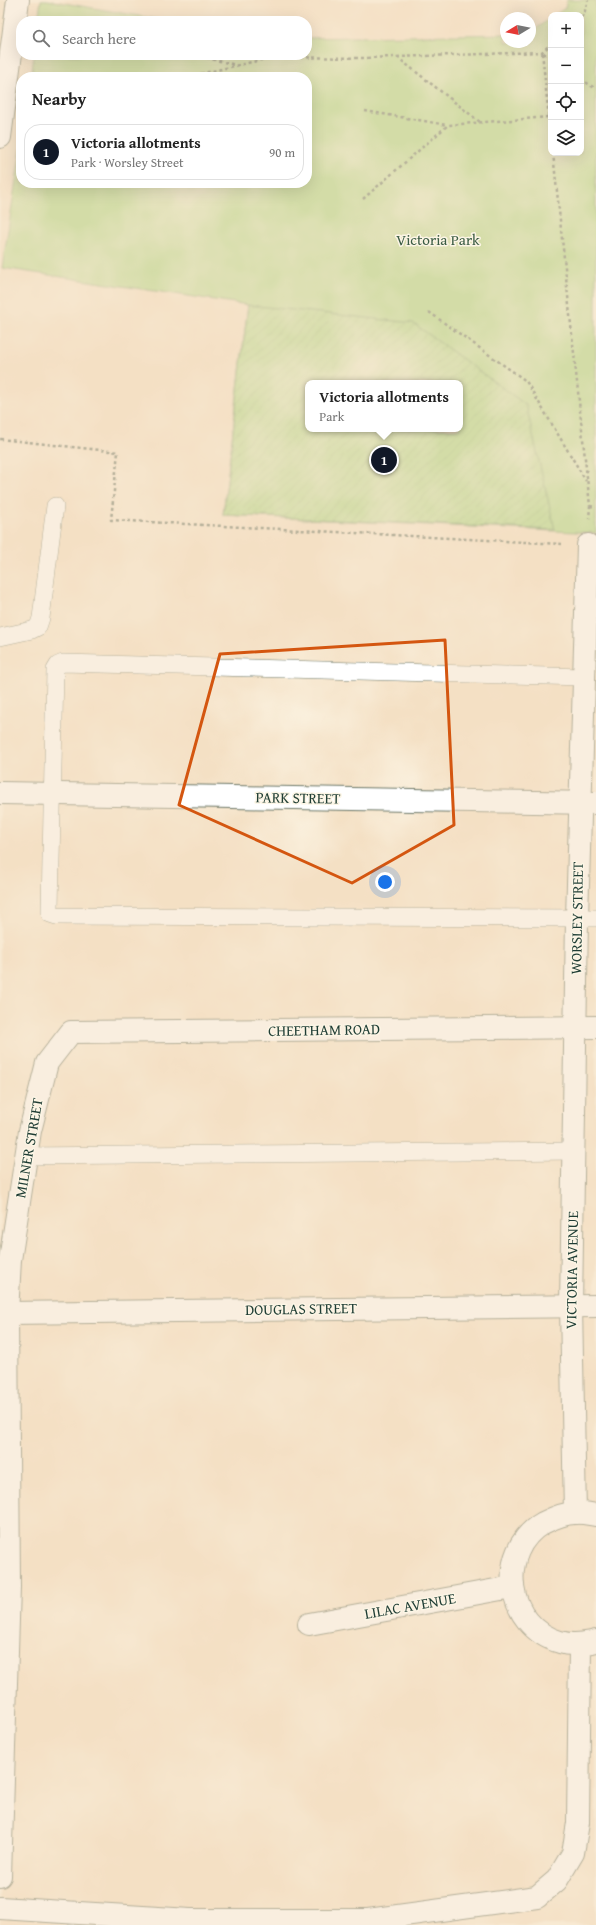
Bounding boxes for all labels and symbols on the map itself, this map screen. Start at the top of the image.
north arrow [500,12,536,48]
park label: Victoria Park [396,229,480,250]
pin: 1 [371,445,397,475]
street label: PARK STREET [255,786,341,809]
street label: WORSLEY STREET [565,861,588,975]
your location [375,872,395,892]
street label: CHEETHAM ROAD [268,1018,380,1041]
street label: MILNER STREET [9,1096,48,1200]
street label: VICTORIA AVENUE [560,1210,583,1329]
street label: DOUGLAS STREET [245,1297,358,1320]
street label: LILAC AVENUE [363,1587,458,1624]

